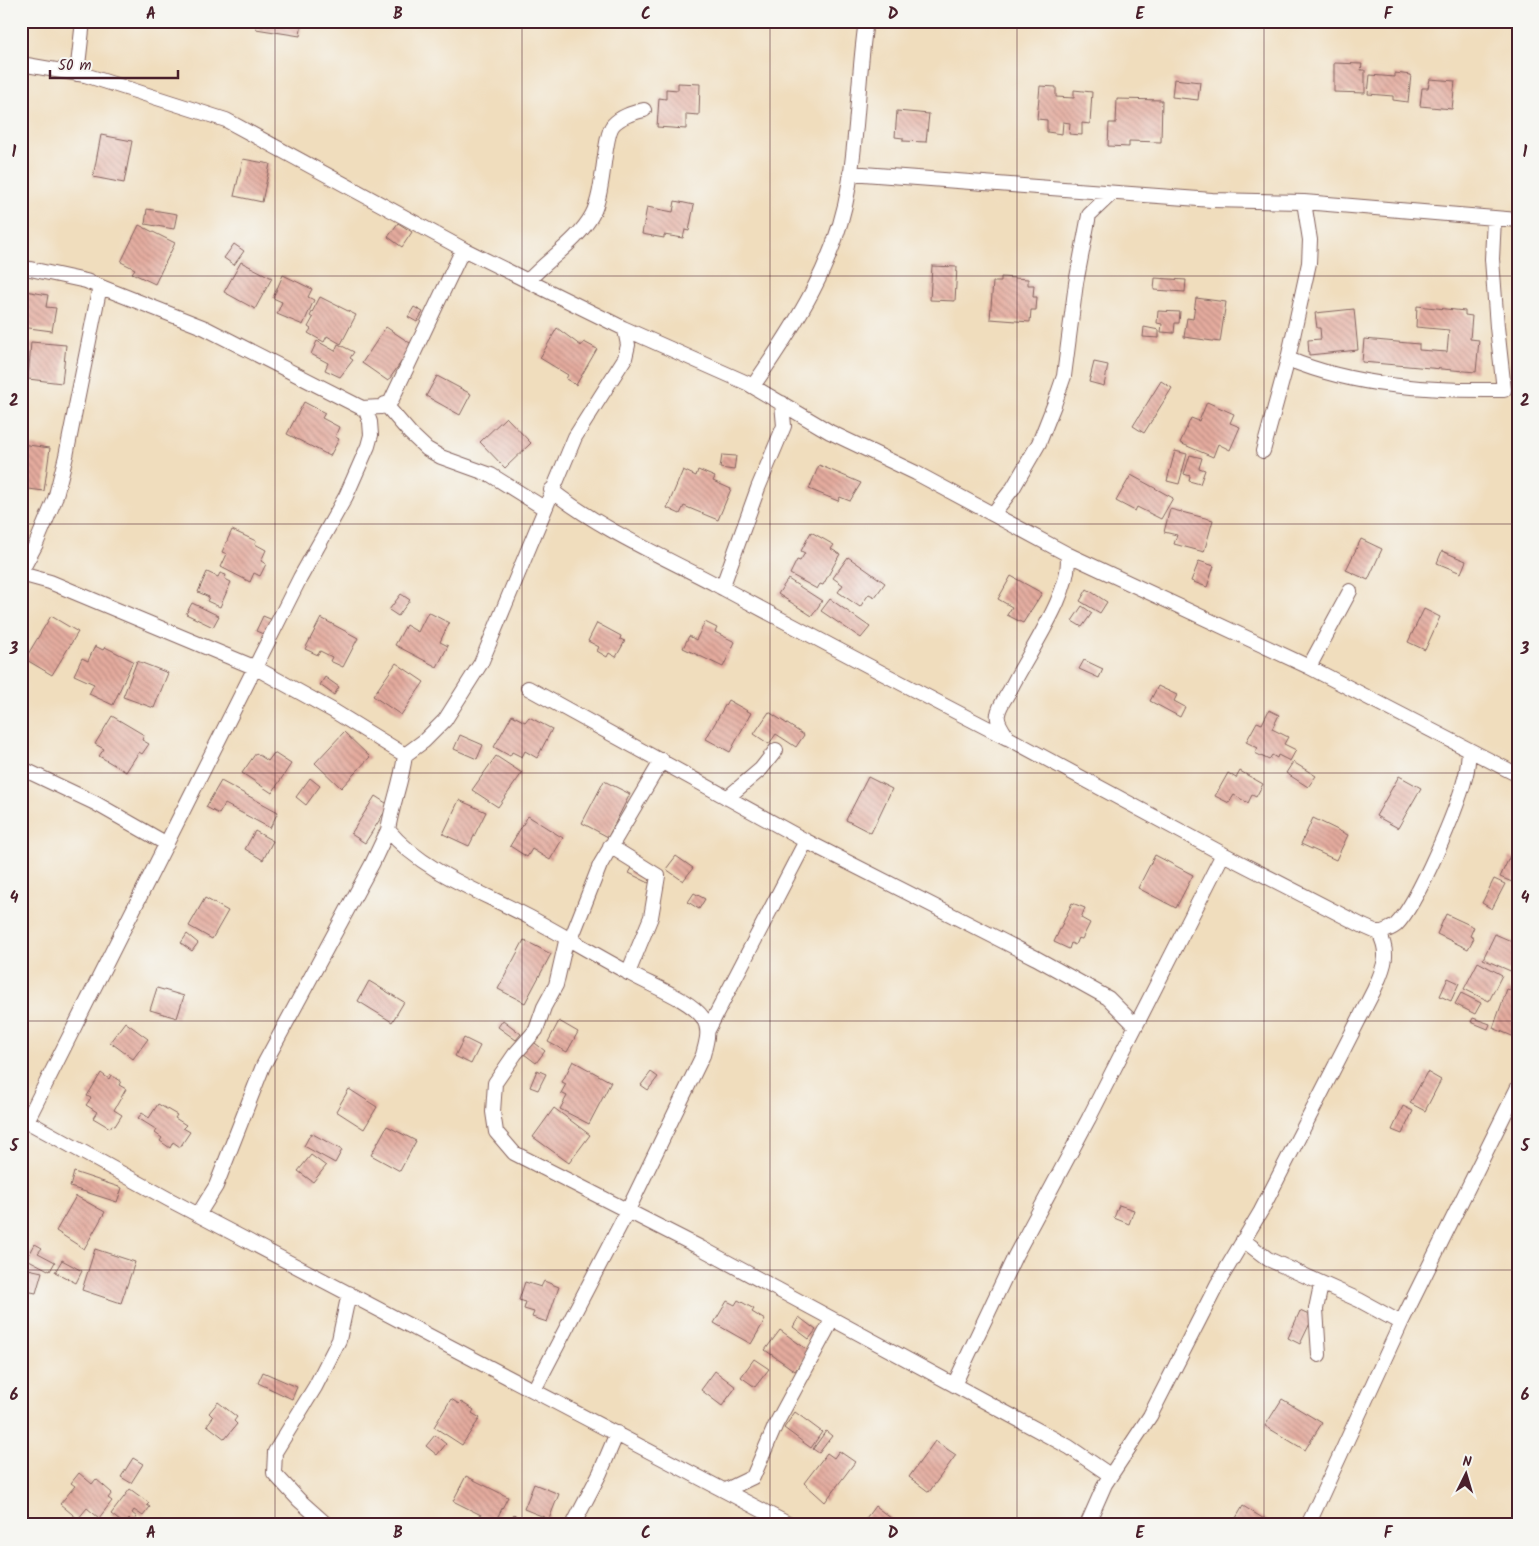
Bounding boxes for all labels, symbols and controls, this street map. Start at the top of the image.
text: A [146,2,156,27]
text: B [393,2,403,27]
text: C [641,2,651,27]
text: D [888,2,899,27]
text: E [1136,2,1146,27]
text: F [1384,2,1394,27]
scale bar [50,48,178,80]
text: 50 m [58,54,92,78]
text: 1 [12,140,17,165]
text: 1 [1523,140,1528,165]
text: 2 [9,389,19,414]
text: 2 [1520,389,1530,414]
text: 3 [9,637,19,662]
text: 3 [1520,637,1530,662]
text: 4 [10,886,19,911]
text: 4 [1521,886,1530,911]
text: 5 [9,1134,20,1159]
text: 5 [1520,1134,1531,1159]
text: 6 [10,1383,19,1408]
text: 6 [1521,1383,1530,1408]
north arrow [1442,1448,1492,1498]
text: N [1462,1451,1473,1473]
text: A [146,1521,156,1546]
text: B [393,1521,403,1546]
text: C [641,1521,651,1546]
text: D [888,1521,899,1546]
text: E [1136,1521,1146,1546]
text: F [1384,1521,1394,1546]

